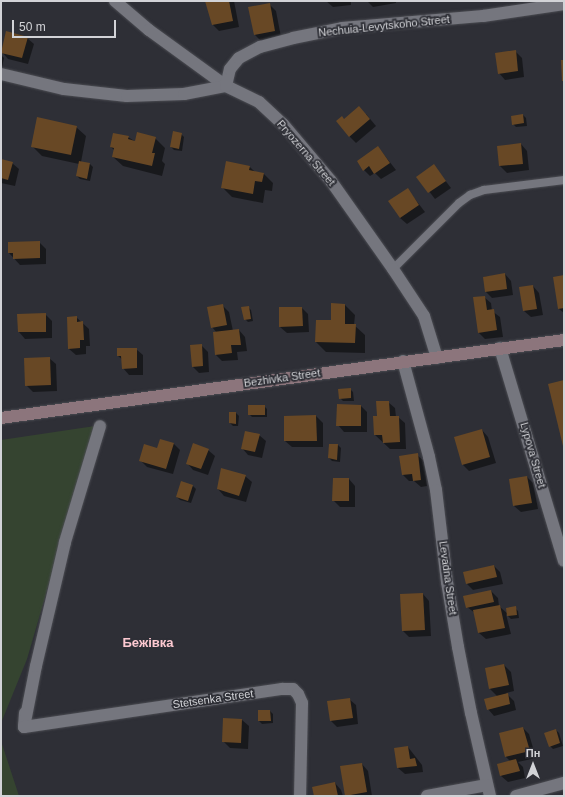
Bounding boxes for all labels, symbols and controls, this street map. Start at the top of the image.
scale bar [14,12,118,38]
street label: Nechuia-Levytskoho Street [318,13,450,39]
text: 50 m [19,20,46,34]
street label: Pryozerna Street [274,118,338,188]
street label: Bezhivka Street [243,366,321,390]
street label: Lypova Street [517,421,549,489]
street label: Levadna Street [436,540,460,616]
district label: Бежівка [123,635,173,651]
street label: Stetsenka Street [172,687,254,711]
north arrow [513,745,553,785]
text: Пн [526,747,540,759]

